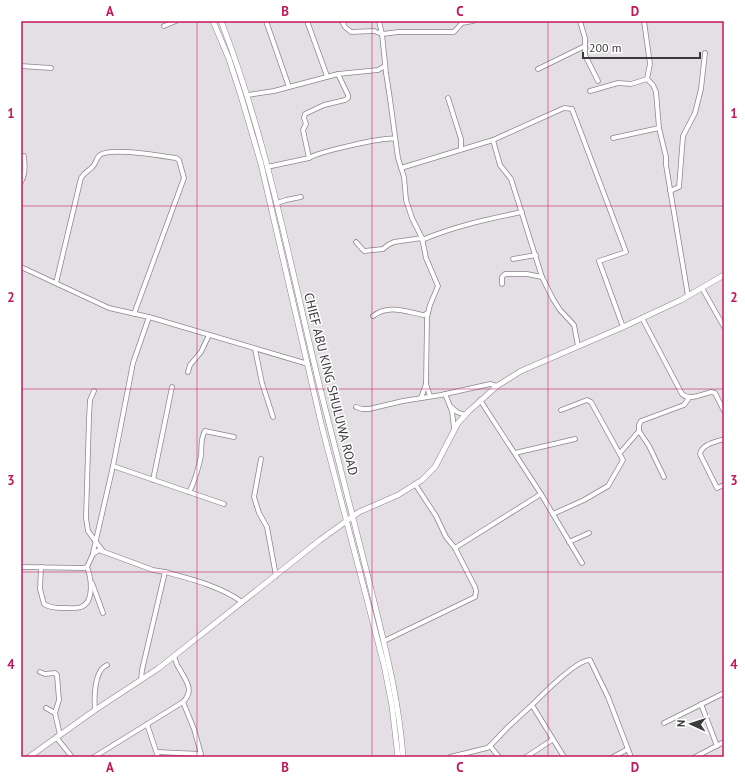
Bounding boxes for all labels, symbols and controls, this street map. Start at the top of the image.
text: A [106,3,114,20]
text: B [281,3,289,20]
text: C [456,3,464,20]
text: D [631,3,639,20]
scale bar [583,34,700,60]
text: 200 m [589,40,622,55]
text: 1 [7,105,15,122]
text: 1 [730,105,738,122]
text: 2 [7,289,15,306]
text: 2 [730,289,738,306]
street label: CHIEF ABU KING SHULUWA ROAD [300,291,362,477]
text: 3 [7,472,15,489]
text: 3 [730,472,738,489]
text: 4 [7,656,15,673]
text: 4 [730,656,738,673]
north arrow [671,704,711,744]
text: N [674,719,688,727]
text: A [106,759,114,776]
text: B [281,759,289,776]
text: C [456,759,464,776]
text: D [631,759,639,776]

